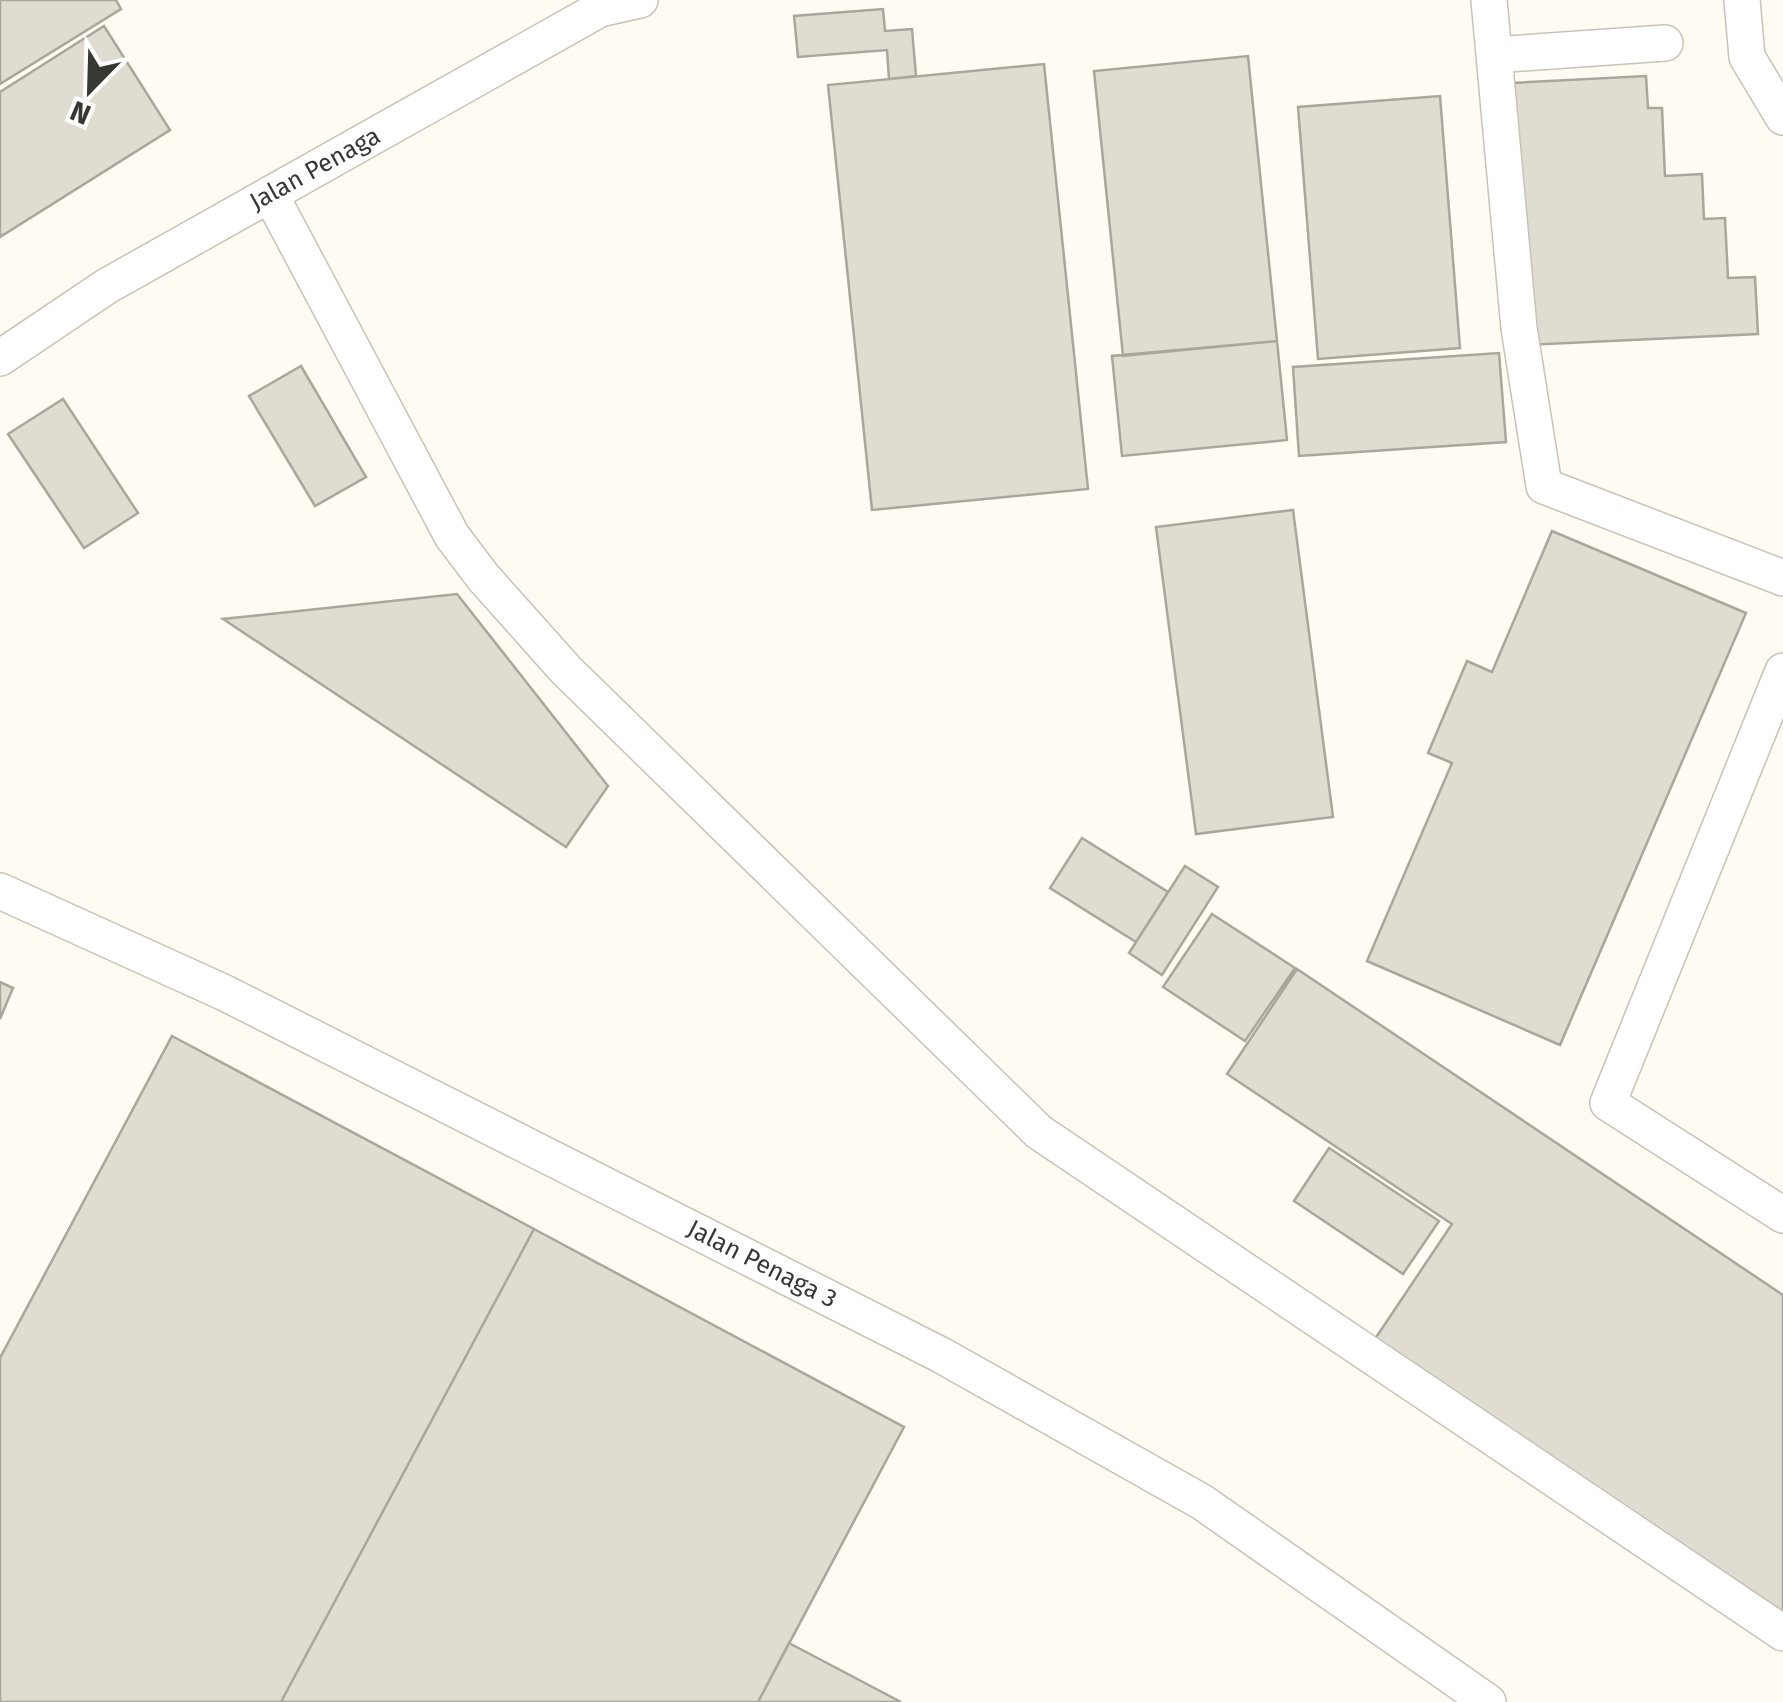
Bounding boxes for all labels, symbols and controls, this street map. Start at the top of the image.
north arrow [40,40,140,140]
text: N [65,94,95,131]
street label: Jalan Penaga [245,121,385,217]
street label: Jalan Penaga 3 [682,1213,842,1315]

